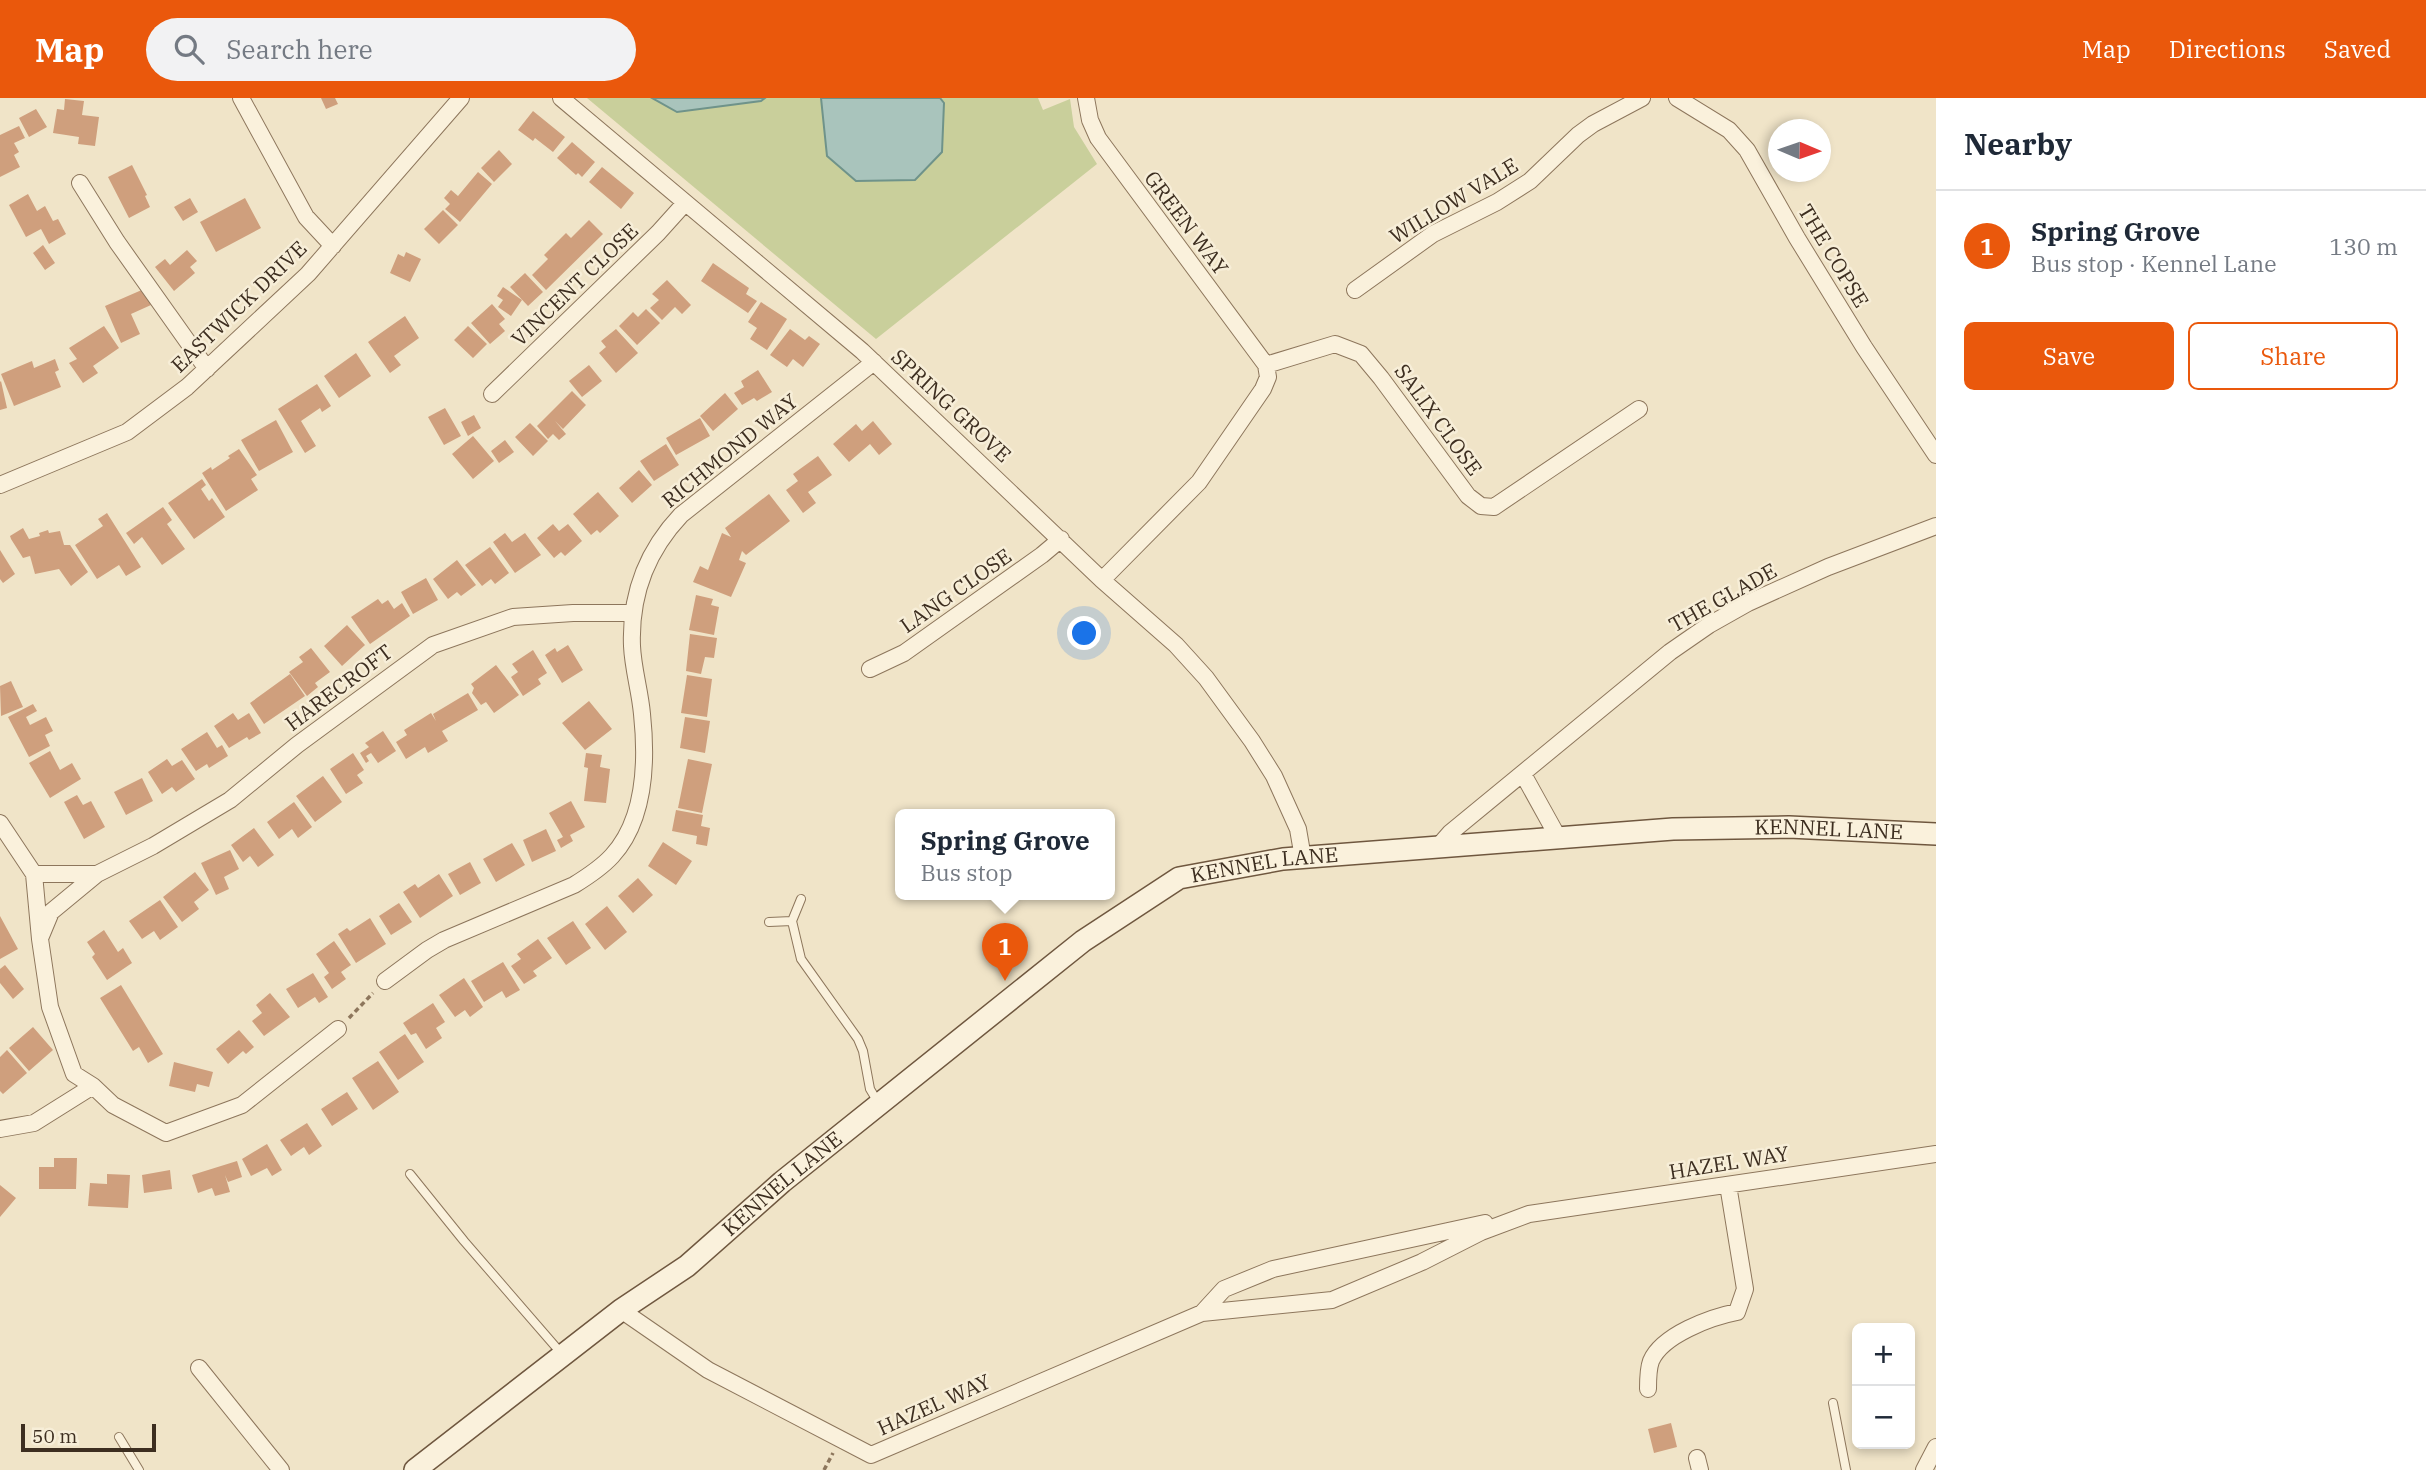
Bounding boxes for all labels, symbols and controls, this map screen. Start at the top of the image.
search box [146,18,636,81]
text: Map [35,28,104,71]
icon: search [170,30,208,68]
text: Search here [226,32,373,66]
text: Map [2082,33,2131,65]
text: Directions [2169,33,2286,65]
text: Saved [2324,33,2391,65]
north arrow [1768,119,1831,182]
text: Nearby [1964,124,2072,163]
street label: WILLOW VALE [1384,151,1523,250]
street label: GREEN WAY [1138,165,1235,280]
street label: THE COPSE [1792,199,1876,312]
text: Spring Grove [2031,214,2200,248]
street label: VINCENT CLOSE [505,216,644,352]
text: 1 [1980,231,1994,261]
text: 130 m [2329,231,2398,261]
street label: EASTWICK DRIVE [164,234,312,378]
text: Bus stop · Kennel Lane [2031,248,2277,278]
button: Save [1964,322,2174,390]
button: Share [2188,322,2398,390]
street label: SPRING GROVE [886,342,1018,468]
street label: SALIX CLOSE [1389,358,1489,481]
street label: RICHMOND WAY [656,387,803,514]
street label: LANG CLOSE [894,541,1017,639]
street label: THE GLADE [1664,556,1781,638]
your location [1067,616,1101,650]
street label: HARECROFT [279,638,398,737]
popup [895,809,1115,900]
street label: KENNEL LANE [1754,812,1904,845]
text: Spring Grove [920,823,1090,857]
street label: KENNEL LANE [1188,840,1339,889]
text: Bus stop [920,857,1013,887]
pin: 1 [982,923,1028,981]
street label: KENNEL LANE [716,1124,847,1242]
street label: HAZEL WAY [1667,1139,1791,1185]
map controls [1852,1323,1915,1449]
button: + [1852,1323,1915,1386]
street label: HAZEL WAY [873,1367,995,1442]
button: − [1852,1386,1915,1449]
scale bar [21,1421,156,1453]
text: 50 m [32,1424,77,1448]

